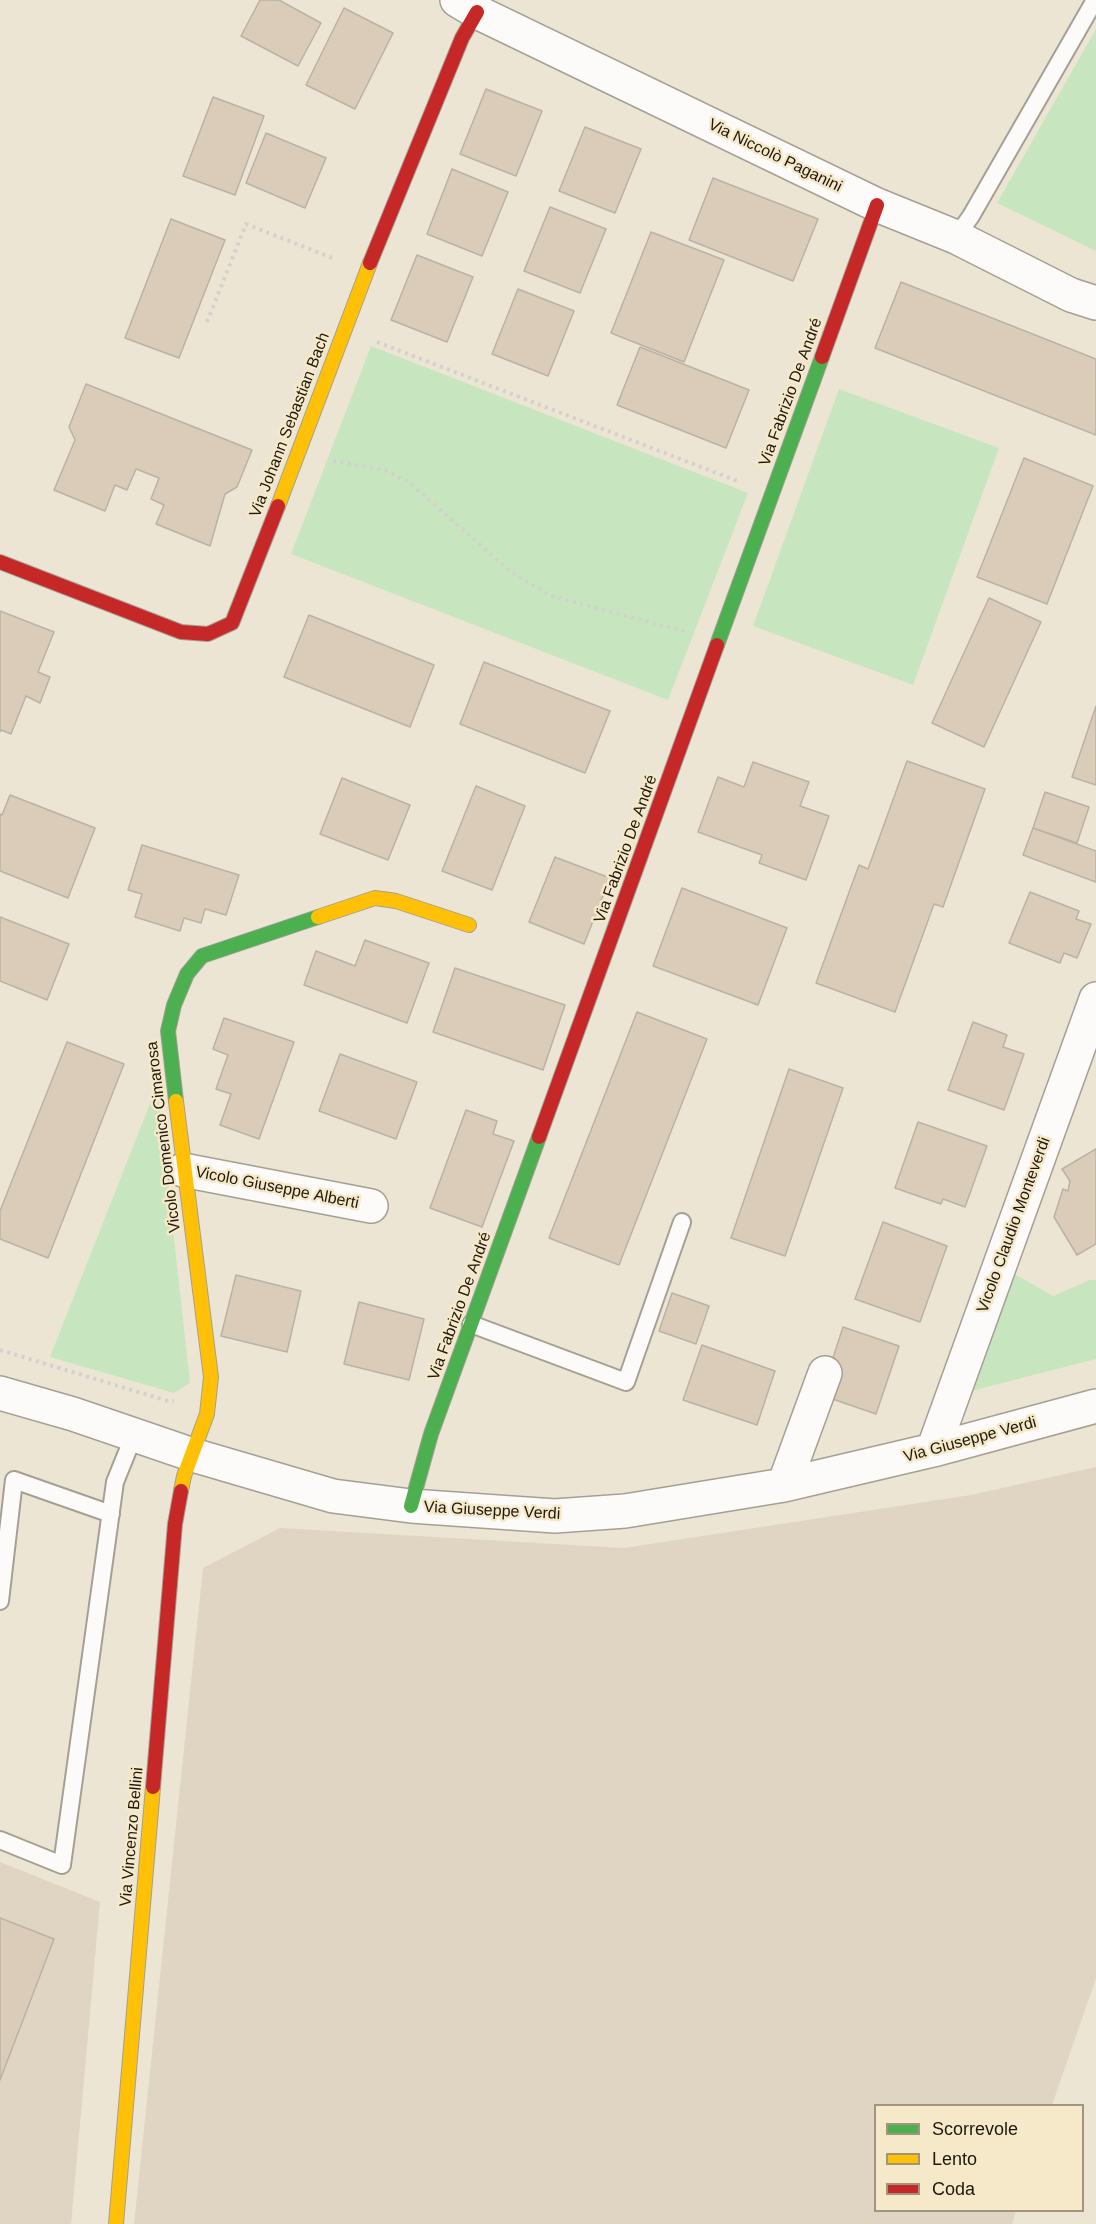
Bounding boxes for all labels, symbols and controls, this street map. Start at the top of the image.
street label: Via Niccolò Paganini [705,115,845,197]
street label: Via Fabrizio De André [755,315,827,469]
street label: Via Johann Sebastian Bach [246,330,334,520]
street label: Via Fabrizio De André [590,772,662,926]
street label: Vicolo Domenico Cimarosa [143,1040,185,1234]
street label: Vicolo Claudio Monteverdi [973,1135,1055,1315]
street label: Vicolo Giuseppe Alberti [194,1163,360,1213]
street label: Via Fabrizio De André [424,1229,496,1383]
street label: Via Giuseppe Verdi [902,1413,1038,1467]
street label: Via Giuseppe Verdi [423,1498,561,1524]
street label: Via Vincenzo Bellini [116,1766,148,1908]
legend [874,2104,1084,2212]
text: Scorrevole [932,2119,1018,2139]
text: Lento [932,2149,977,2169]
text: Coda [932,2179,975,2199]

